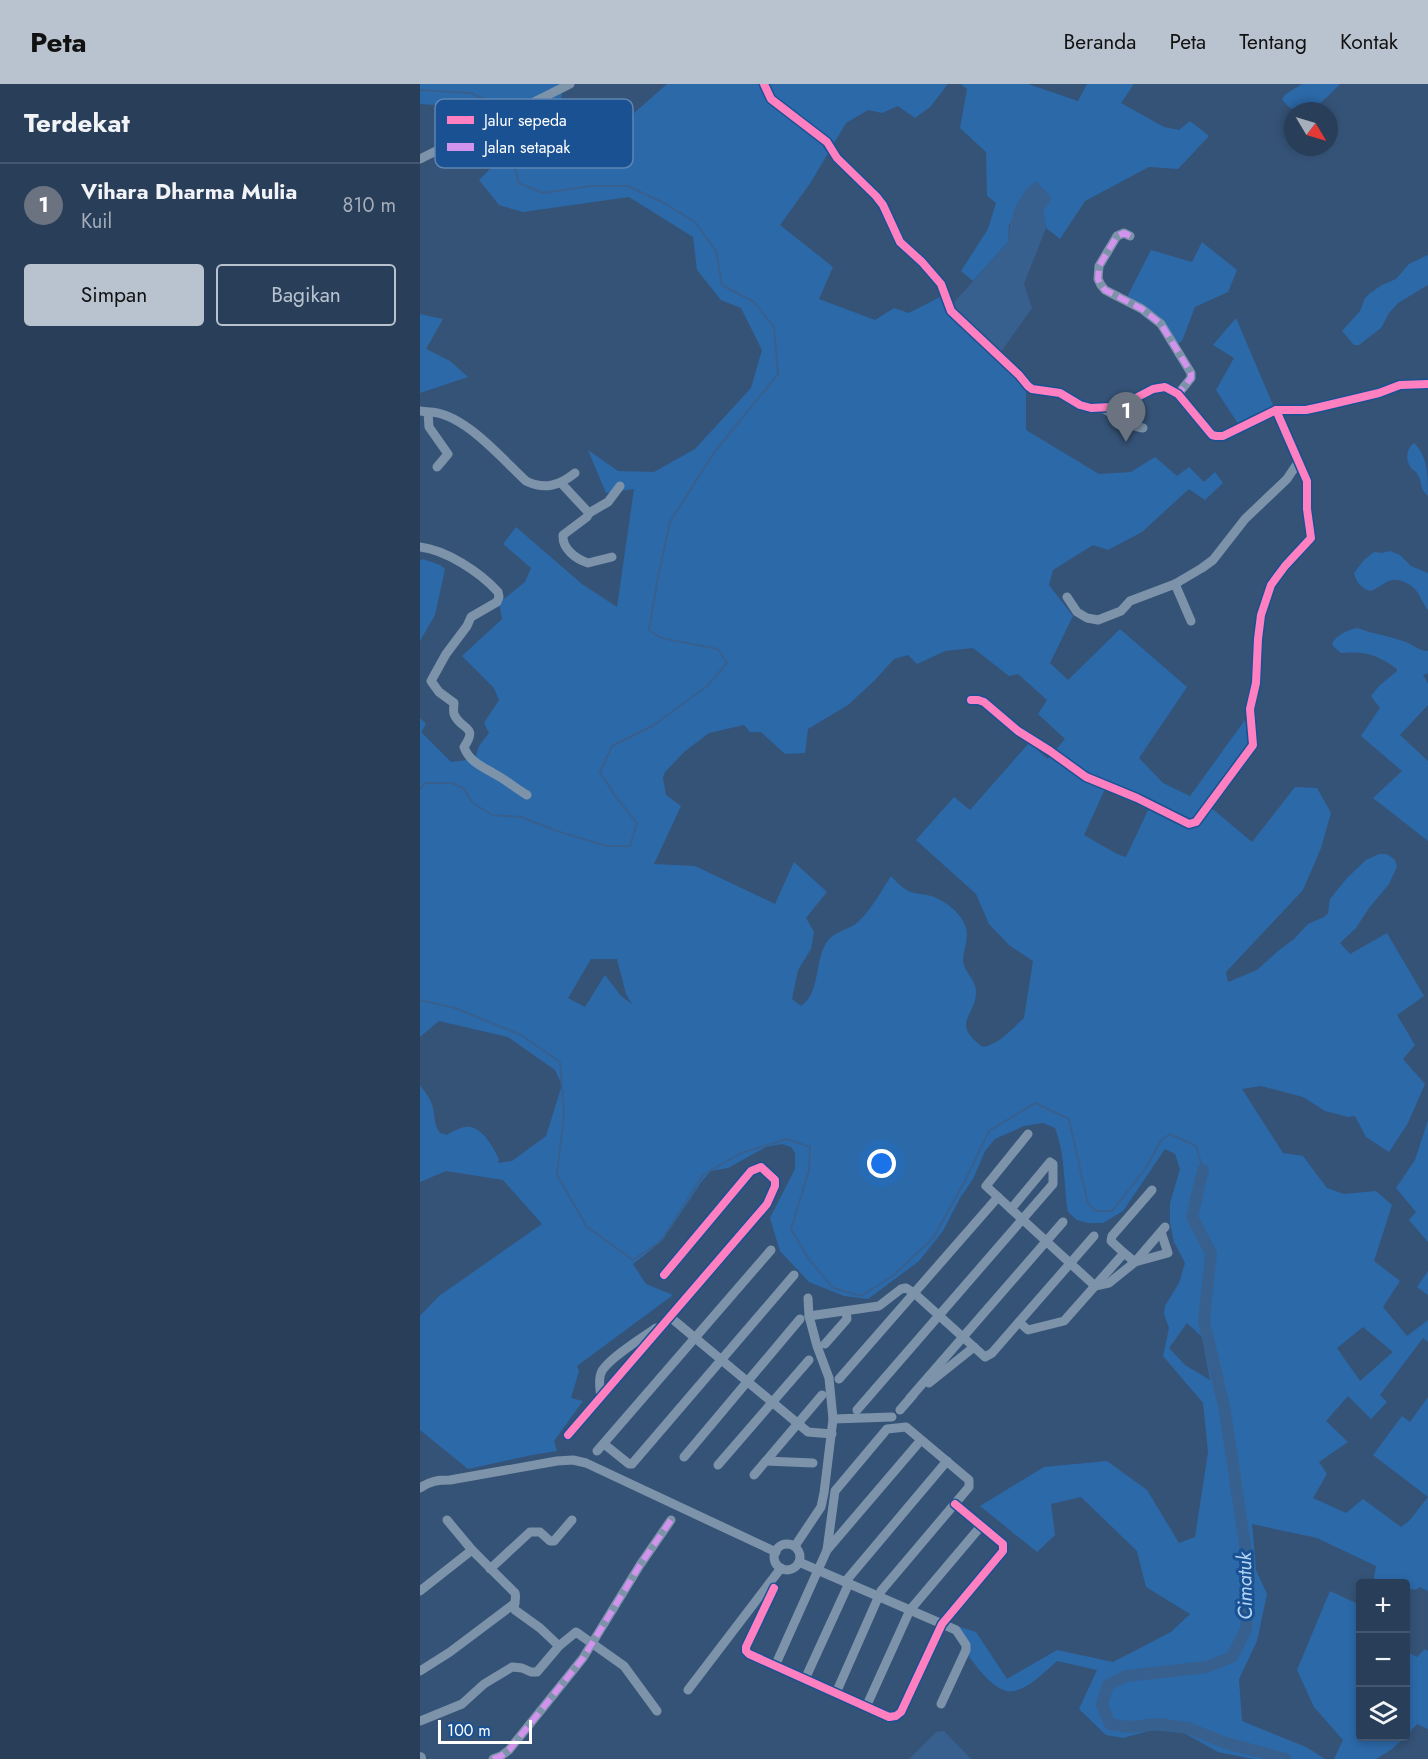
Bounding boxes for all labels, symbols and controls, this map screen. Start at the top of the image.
text: Peta [30,22,87,63]
text: Beranda [1063,27,1136,57]
text: Peta [1169,27,1206,57]
text: Tentang [1239,27,1307,57]
text: Kontak [1340,27,1398,57]
legend [435,99,633,168]
north arrow [1284,102,1338,156]
text: Terdekat [24,104,130,142]
text: Jalur sepeda [482,109,567,132]
text: Jalan setapak [482,136,571,159]
text: Vihara Dharma Mulia [81,175,297,207]
text: 1 [38,191,49,220]
text: 810 m [342,191,396,220]
text: Kuil [81,207,112,236]
button: Simpan [24,264,204,326]
button: Bagikan [216,264,396,326]
pin: 1 [1106,392,1146,442]
your location [867,1149,896,1178]
water label: Cimatuk [1230,1550,1260,1620]
map controls [1356,1579,1410,1741]
button: + [1356,1579,1410,1633]
button: − [1356,1633,1410,1687]
button: layers [1356,1687,1410,1741]
scale bar [438,1717,532,1744]
text: 100 m [447,1719,491,1742]

